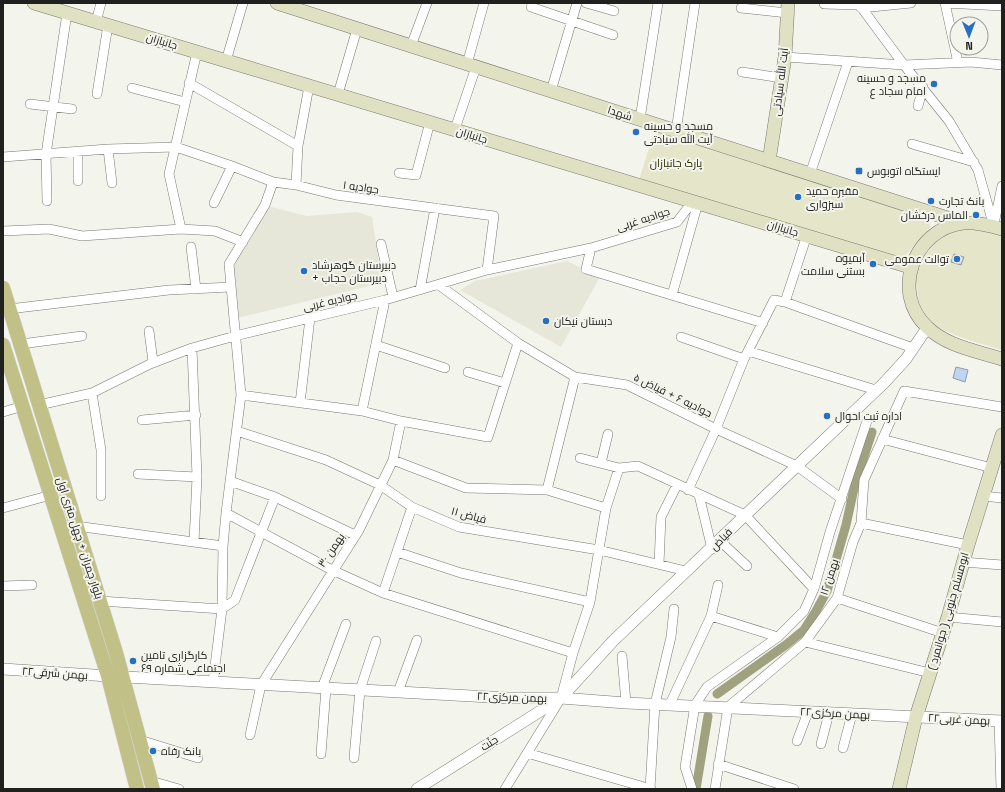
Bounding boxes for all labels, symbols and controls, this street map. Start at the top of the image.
north arrow [949,16,989,56]
street label: جانبازان [145,30,179,52]
text: N [965,39,973,53]
street label: آیت الله سیادتی [768,47,791,117]
place label: مسجد و حسینه امام سجاد ع [857,71,926,99]
marker: مسجد و حسینه امام سجاد ع [929,79,939,89]
street label: شهدا [606,102,634,124]
place label: مسجد و حسینه آیت الله سیادتی [644,119,713,146]
street label: جانبازان [455,124,489,146]
marker: مسجد و حسینه آیت الله سیادتی [631,127,641,137]
park label: پارک جانبازان [650,156,702,170]
place label: ایستگاه اتوبوس [867,164,941,178]
marker: ایستگاه اتوبوس [854,166,864,176]
street label: جوادیه ۱ [342,178,380,196]
place label: مقبره حمید سبزواری [806,184,859,211]
marker: مقبره حمید سبزواری [793,192,803,202]
place label: بانک تجارت [939,194,984,208]
marker: بانک تجارت [926,196,936,206]
street label: جوادیه غربی [615,204,671,234]
place label: الماس درخشان [901,208,968,222]
marker: الماس درخشان [971,210,981,220]
street label: جانبازان [766,217,800,239]
place label: آبمیوه بستنی سلامت [801,251,865,278]
place label: توالت عمومی [885,252,949,266]
marker: توالت عمومی [952,254,962,264]
place label: دبیرستان گوهرشاد + دبیرستان حجاب [312,258,396,285]
marker: آبمیوه بستنی سلامت [868,259,878,269]
marker: دبیرستان گوهرشاد + دبیرستان حجاب [299,266,309,276]
street label: جوادیه غربی [301,288,359,314]
place label: دبستان نیکان [554,314,612,328]
marker: دبستان نیکان [541,316,551,326]
street label: جوادیه ۶ + فیاض ۵ [631,370,715,420]
place label: اداره ثبت احوال [835,409,902,423]
marker: اداره ثبت احوال [822,411,832,421]
street label: بلوار چمران + چهل متری اول [54,475,106,601]
street label: فیاض ۱۱ [450,504,488,526]
street label: فیاض [707,525,735,553]
street label: بهمن ۳۰ [314,530,348,570]
street label: ابومسلم جنوبی ( جوانمرد ) [924,551,972,672]
street label: بهمن ۱۲ [817,557,841,597]
place label: کارگزاری تامین اجتماعی شماره ۶۹ [141,648,226,675]
marker: کارگزاری تامین اجتماعی شماره ۶۹ [128,656,138,666]
street label: ۲۲بهمن شرقی [22,664,89,682]
street label: ۲۲بهمن مرکزی [477,689,547,705]
street label: ۲۲بهمن مرکزی [800,704,870,722]
street label: ۲۲بهمن غربی [928,710,990,728]
street label: جنّت [478,732,500,754]
place label: بانک رفاه [161,744,201,758]
marker: بانک رفاه [148,746,158,756]

